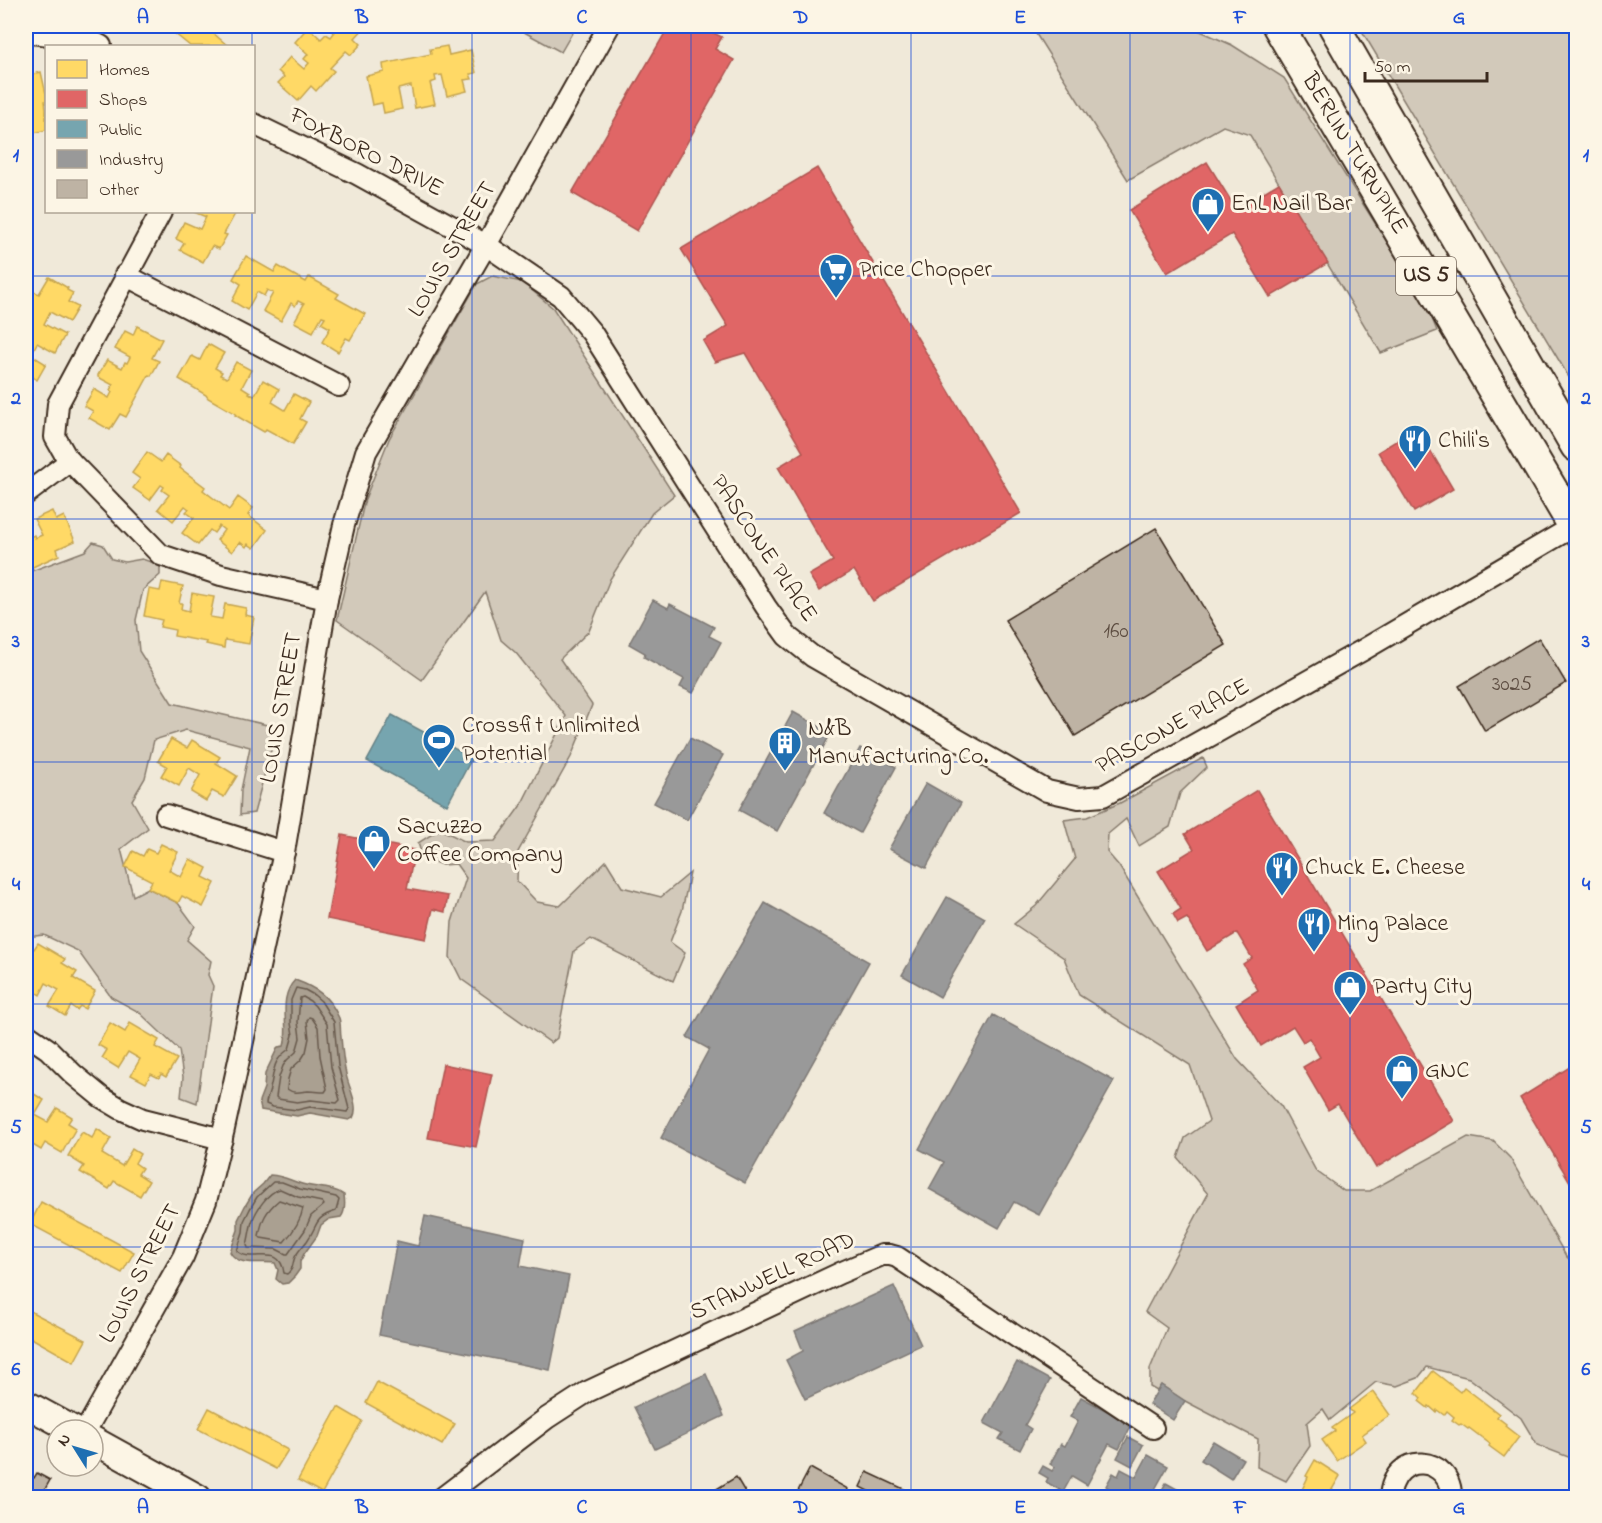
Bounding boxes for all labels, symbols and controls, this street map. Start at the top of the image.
text: A [137,4,149,33]
text: B [354,4,369,33]
text: C [577,4,588,33]
text: D [793,4,808,33]
text: E [1014,4,1026,33]
text: F [1233,4,1247,33]
text: G [1453,4,1466,33]
legend [45,45,255,213]
scale bar [1365,45,1486,83]
text: 50 m [1374,55,1411,81]
text: Homes [99,58,150,84]
street label: BERLIN TURNPIKE [1291,66,1416,242]
text: Shops [99,88,147,114]
street label: FOXBORO DRIVE [282,99,449,207]
text: Public [99,118,142,144]
text: 1 [13,142,20,171]
text: 1 [1583,142,1590,171]
text: Industry [99,148,163,174]
street label: LOUIS STREET [400,175,506,325]
text: Other [99,178,139,204]
shop icon: EnL Nail Bar [1190,186,1226,233]
place label: EnL Nail Bar [1231,187,1353,222]
supermarket icon: Price Chopper [818,252,854,299]
place label: Price Chopper [859,253,993,288]
road number: US 5 [1396,257,1456,295]
text: 2 [10,385,21,414]
text: 2 [1580,385,1591,414]
restaurant icon: Chili's [1397,423,1433,470]
place label: Chili's [1438,424,1490,459]
street label: PASCONE PLACE [701,468,825,630]
house number: 160 [1104,617,1129,647]
text: 3 [11,628,20,657]
text: 3 [1581,628,1590,657]
street label: LOUIS STREET [252,630,312,786]
street label: PASCONE PLACE [1090,670,1256,784]
house number: 3025 [1492,670,1532,700]
place label: Crossfit Unlimited Potential [462,709,640,772]
place label: N&B Manufacturing Co. [808,712,989,775]
sports icon: Crossfit Unlimited Potential [421,722,457,769]
building icon: N&B Manufacturing Co. [767,725,803,772]
place label: Sacuzzo Coffee Company [397,810,563,874]
shop icon: Sacuzzo Coffee Company [356,823,392,870]
restaurant icon: Chuck E. Cheese [1264,850,1300,897]
place label: Chuck E. Cheese [1305,851,1465,886]
text: 4 [12,871,21,900]
text: 4 [1582,871,1591,900]
restaurant icon: Ming Palace [1296,906,1332,953]
place label: Ming Palace [1337,907,1449,942]
shop icon: Party City [1332,969,1368,1016]
place label: Party City [1373,970,1472,1006]
shop icon: GNC [1384,1053,1420,1100]
place label: GNC [1425,1054,1469,1089]
text: 5 [10,1114,22,1143]
text: 5 [1580,1114,1592,1143]
street label: LOUIS STREET [91,1198,191,1350]
street label: STANWELL ROAD [685,1223,861,1331]
text: 6 [12,1356,21,1385]
text: 6 [1582,1356,1591,1385]
north arrow [45,1418,105,1478]
text: N [52,1428,78,1452]
text: A [137,1494,149,1523]
text: B [354,1494,369,1523]
text: C [577,1494,588,1523]
text: D [793,1494,808,1523]
text: E [1014,1494,1026,1523]
text: F [1233,1494,1247,1523]
text: G [1453,1494,1466,1523]

